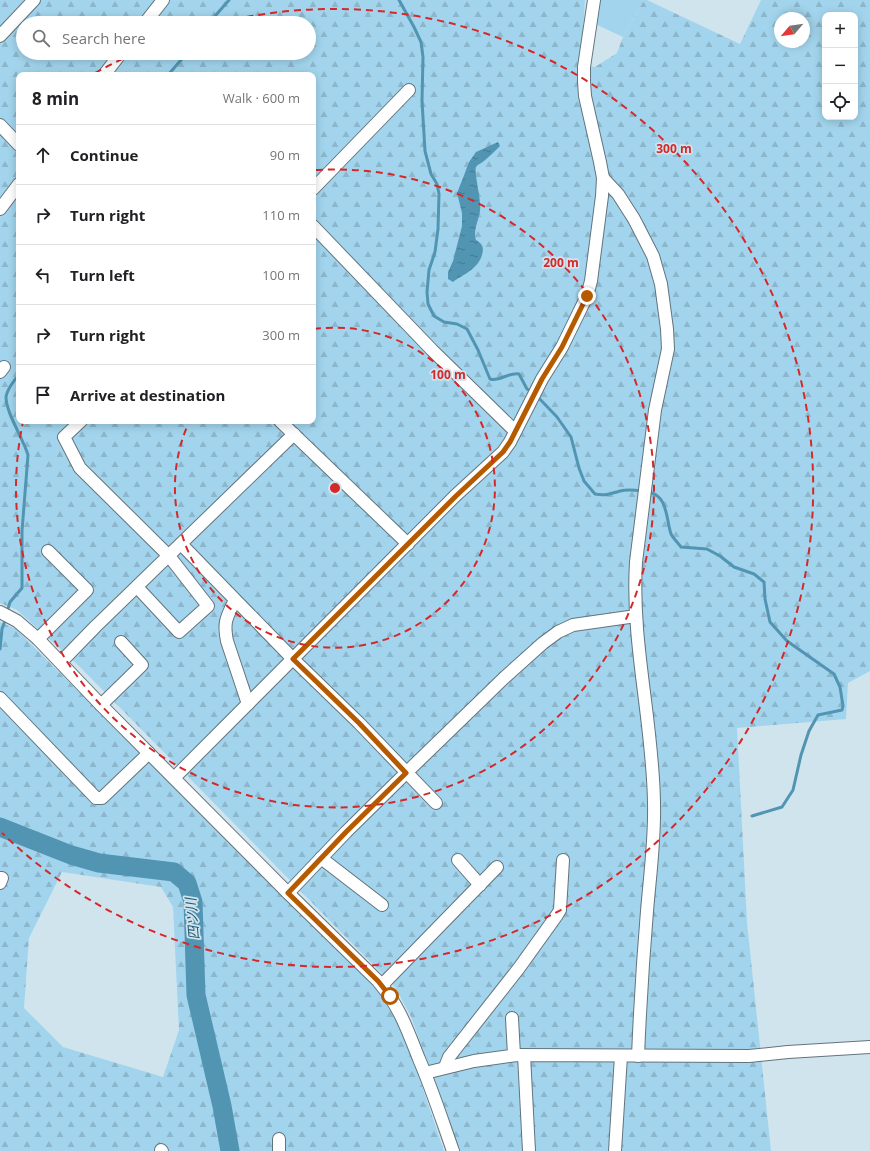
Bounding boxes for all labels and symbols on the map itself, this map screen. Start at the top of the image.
north arrow [774,12,810,48]
text: 300 m [656,140,692,157]
text: 200 m [543,254,579,271]
route end [578,287,596,305]
text: 100 m [430,366,466,383]
centre of rings [328,481,342,495]
water label: 四ツ川 [181,895,203,941]
route start [381,987,399,1005]

